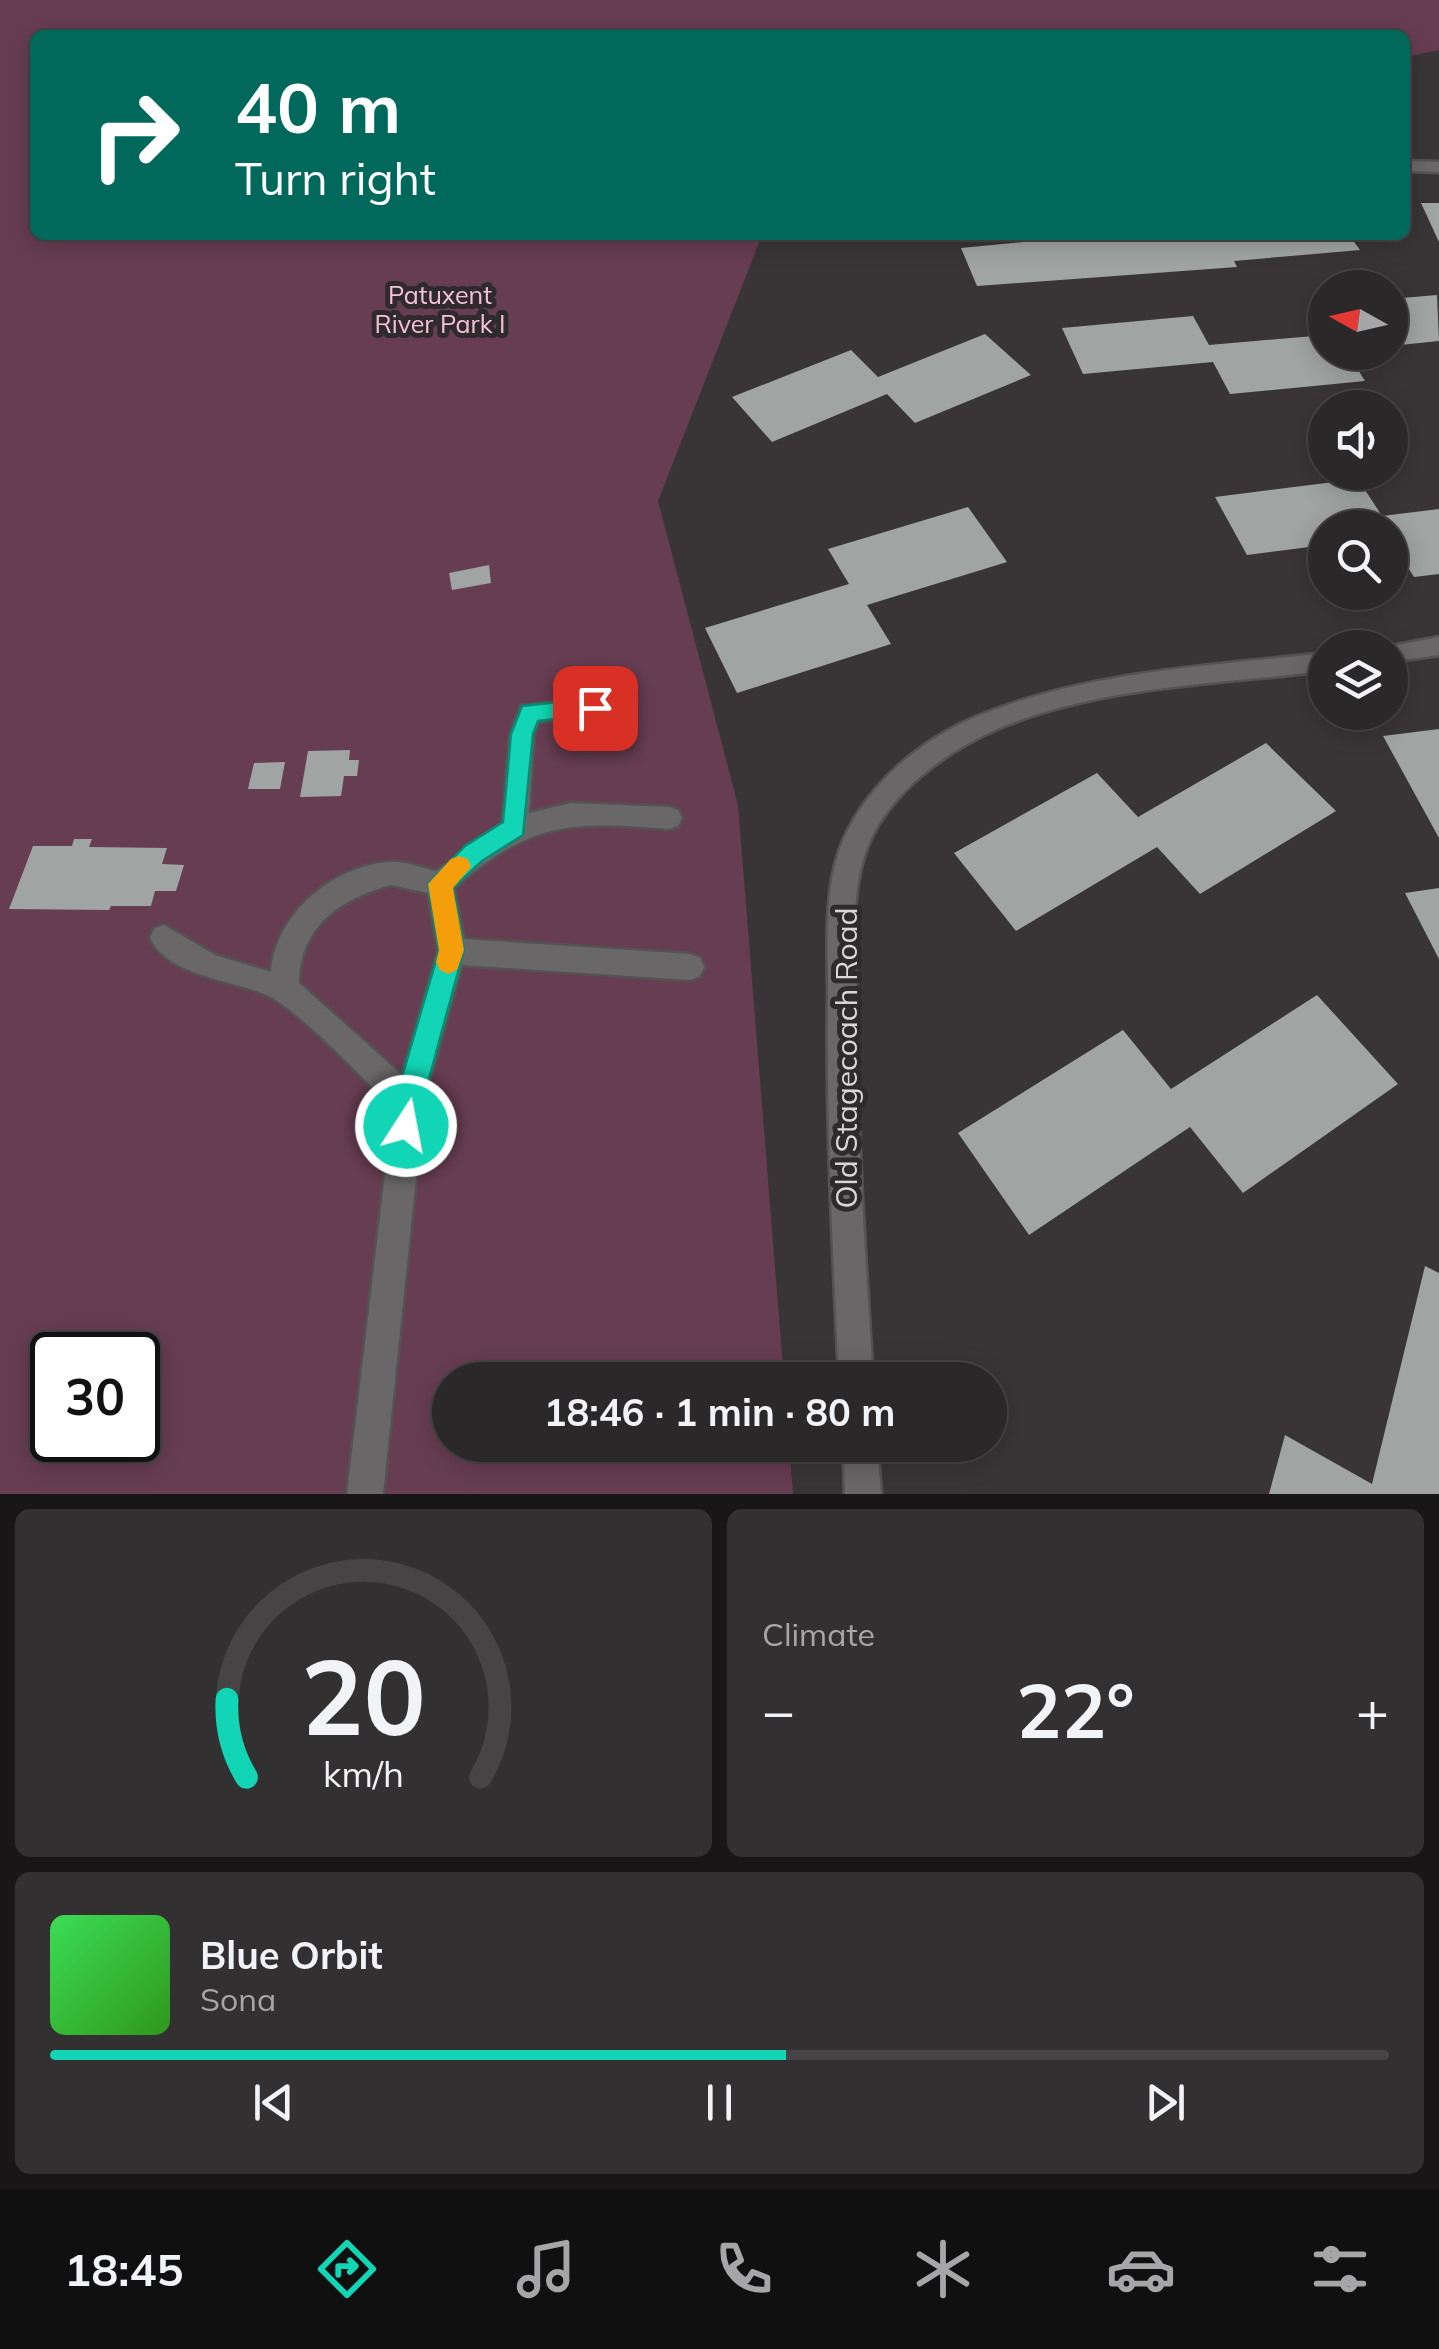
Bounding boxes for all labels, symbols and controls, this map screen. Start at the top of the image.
text: 40 m [235,63,401,151]
icon: right [70,70,200,200]
text: Turn right [235,150,436,206]
north arrow [1308,270,1408,370]
map controls [1308,270,1408,730]
park label: Patuxent River Park I [374,279,506,339]
button: sound [1308,390,1408,490]
button: search [1308,510,1408,610]
button: layers [1308,630,1408,730]
pin [553,666,638,751]
icon: arrive [568,681,623,736]
street label: Old Stagecoach Road [827,907,865,1209]
position arrow [354,1074,458,1178]
speed limit sign: 30 [30,1332,160,1462]
text: 18:46 · 1 min · 80 m [544,1388,895,1436]
text: Climate [762,1614,875,1654]
text: 20 [301,1630,426,1761]
text: 22° [1016,1663,1135,1757]
text: − [762,1676,795,1745]
text: + [1356,1676,1389,1745]
text: km/h [323,1751,404,1796]
text: Blue Orbit [200,1931,383,1979]
text: Sona [200,1979,276,2019]
icon: previous [246,2075,301,2130]
icon: pause [692,2075,747,2130]
icon: next [1138,2075,1193,2130]
icon: directions [312,2234,382,2304]
icon: music [511,2234,581,2304]
icon: phone [709,2234,779,2304]
icon: climate [908,2234,978,2304]
icon: car [1106,2234,1176,2304]
icon: filters [1305,2234,1375,2304]
text: 18:45 [64,2241,183,2297]

